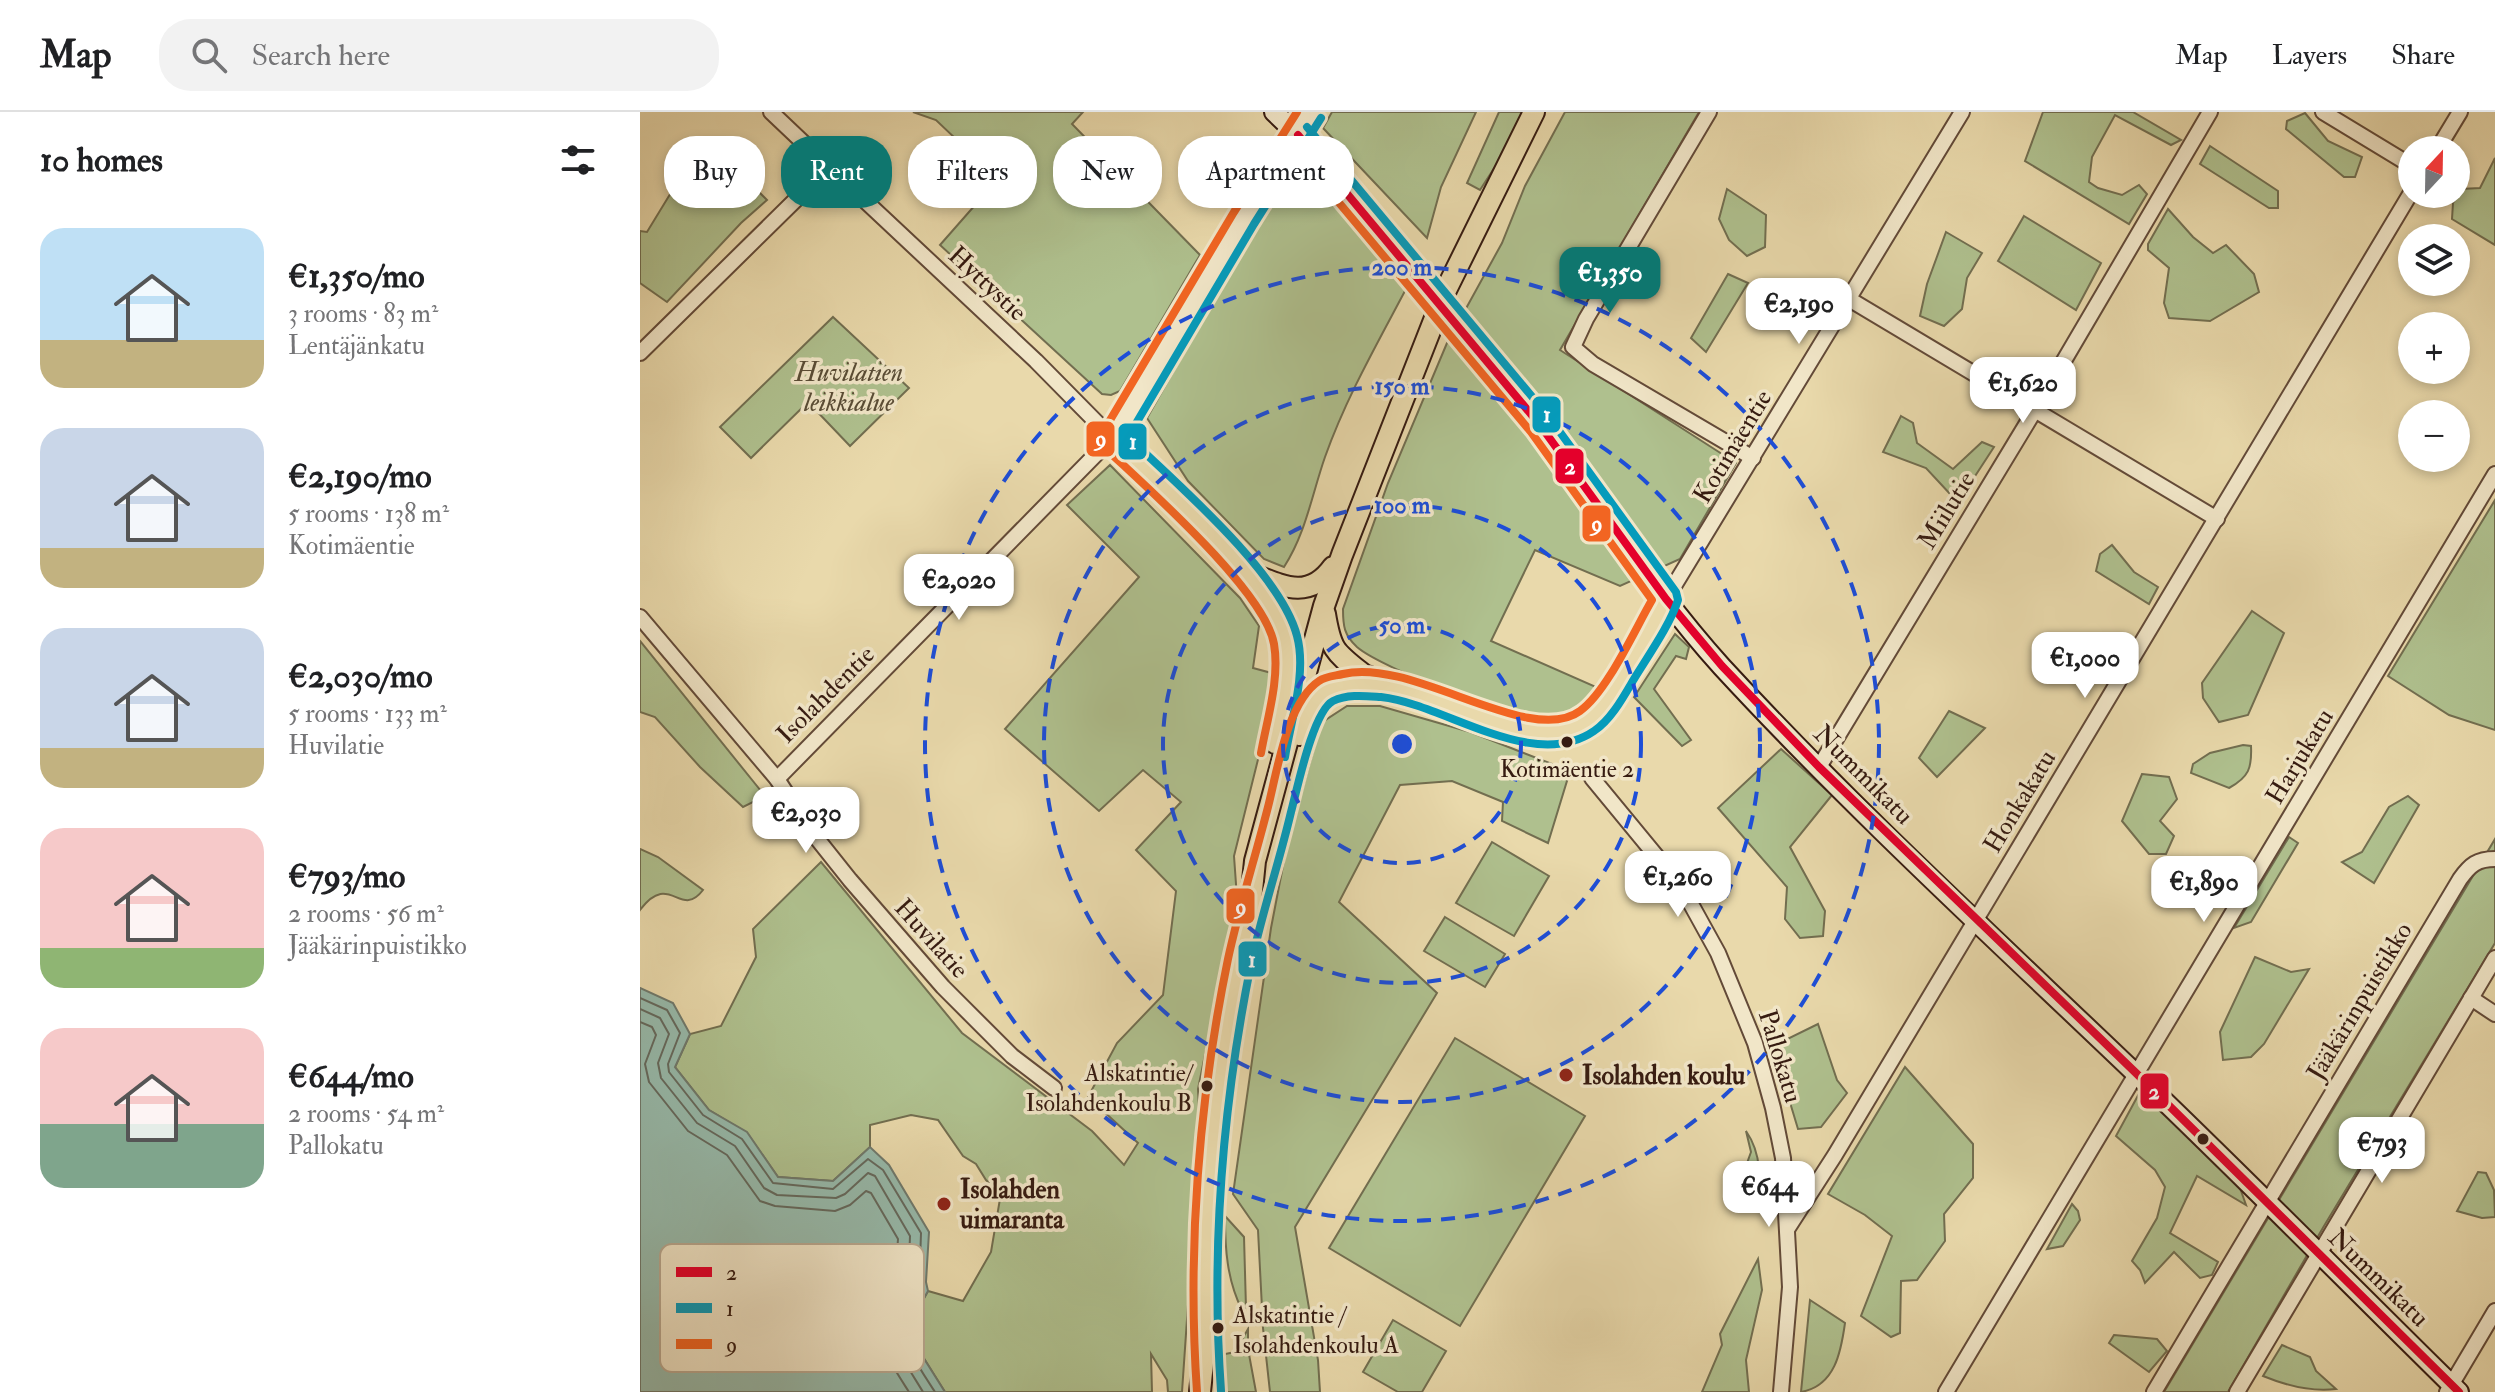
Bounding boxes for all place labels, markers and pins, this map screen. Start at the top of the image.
pin: €1,350 [1545,247,1675,315]
pin: €2,190 [1734,278,1864,346]
pin: €1,620 [1958,357,2088,425]
pin: €2,020 [894,554,1024,622]
pin: €1,000 [2020,632,2150,700]
centre of rings [1388,730,1416,758]
marker: Kotimäentie 2 [1559,734,1575,750]
place label: Kotimäentie 2 [1500,754,1634,785]
pin: €2,030 [741,787,871,855]
pin: €1,260 [1613,851,1743,919]
pin: €1,890 [2139,856,2269,924]
place label: Alskatintie/ Isolahdenkoulu B [1026,1058,1195,1119]
place label: Isolahden koulu [1582,1060,1746,1092]
marker: Isolahden koulu [1557,1066,1575,1084]
marker: Alskatintie/ Isolahdenkoulu B [1199,1078,1215,1094]
pin: €793 [2335,1117,2429,1185]
unlabelled marker [2195,1131,2211,1147]
pin: €644 [1722,1161,1816,1229]
place label: Isolahden uimaranta [959,1174,1065,1236]
marker: Isolahden uimaranta [935,1195,953,1213]
place label: Alskatintie / Isolahdenkoulu A [1232,1300,1399,1361]
marker: Alskatintie / Isolahdenkoulu A [1210,1320,1226,1336]

